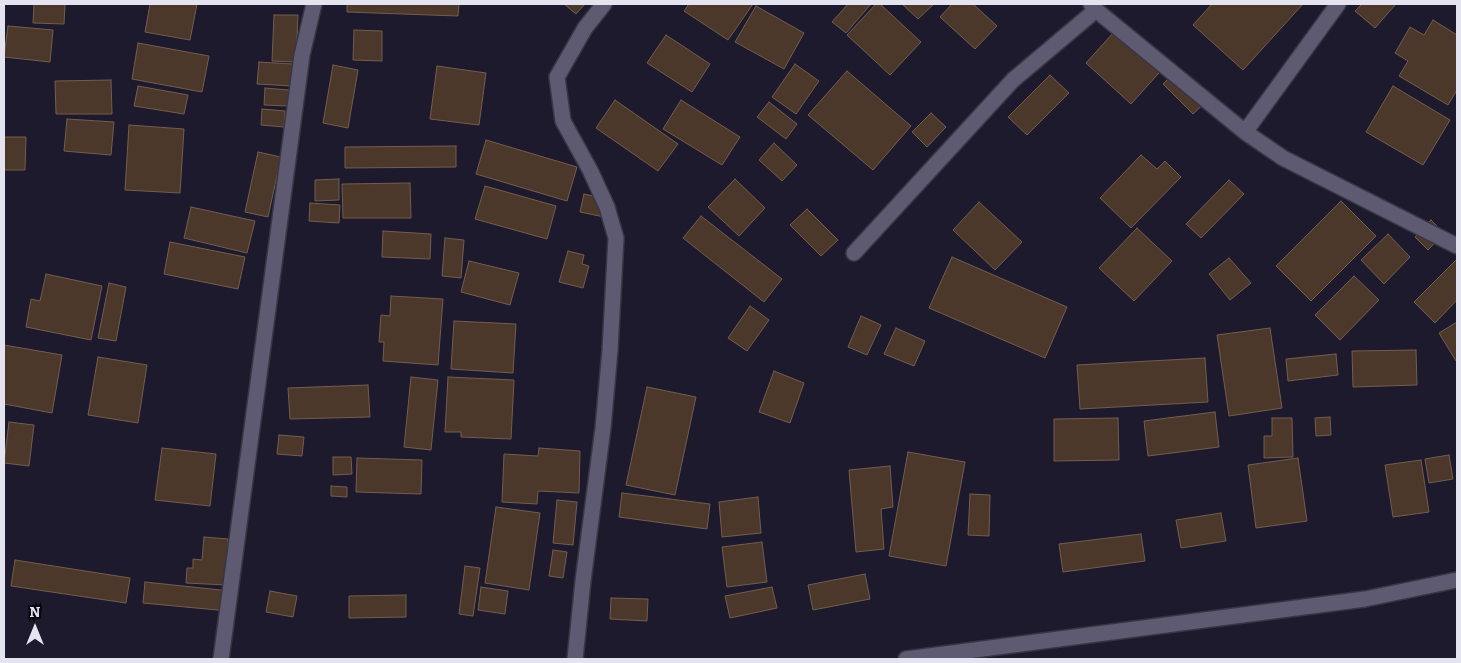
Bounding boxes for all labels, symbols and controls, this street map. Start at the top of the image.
north arrow [10,603,60,653]
text: N [30,604,40,621]

